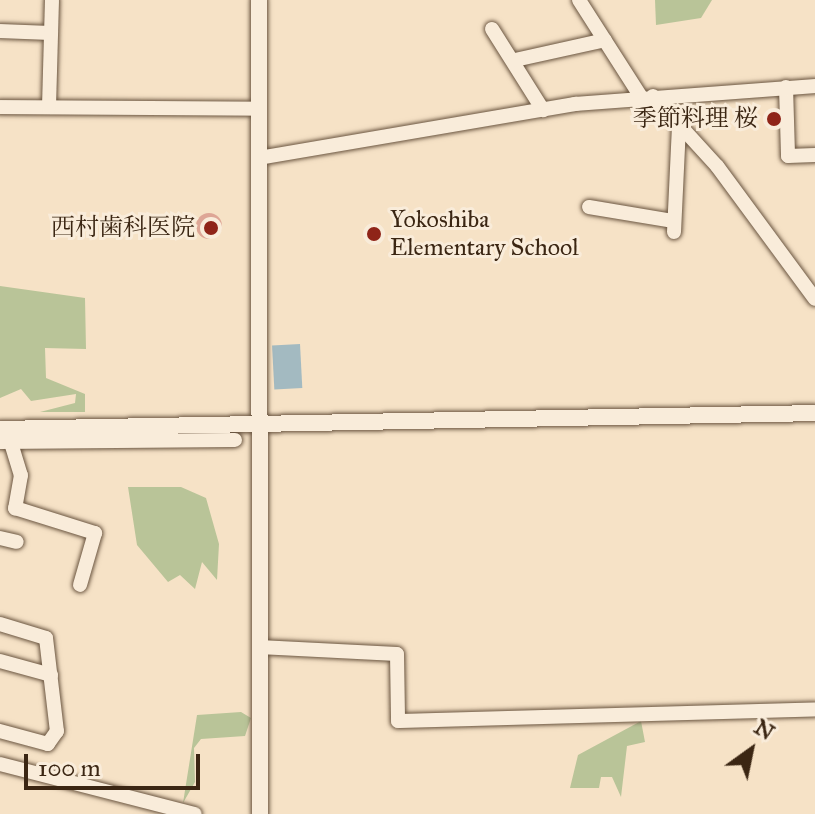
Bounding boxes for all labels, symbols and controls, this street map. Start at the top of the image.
place label: 季節料理 桜 [633,105,758,133]
marker: 季節料理 桜 [765,110,783,128]
place label: Yokoshiba Elementary School [390,206,579,262]
place label: 西村歯科医院 [51,214,195,242]
marker: 西村歯科医院 [202,219,220,237]
marker: Yokoshiba Elementary School [365,225,383,243]
north arrow [711,710,791,790]
text: N [749,713,780,746]
scale bar [28,738,204,788]
text: 100 m [38,753,101,783]

